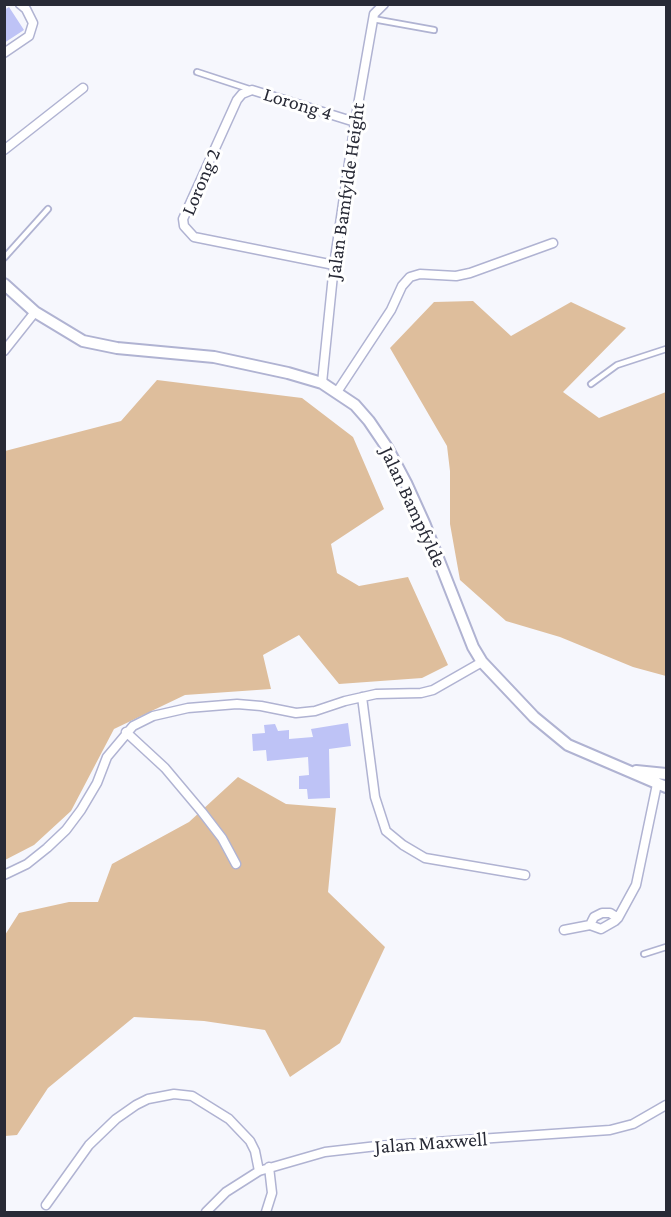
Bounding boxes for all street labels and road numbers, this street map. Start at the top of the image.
street label: Lorong 4 [261,82,335,126]
street label: Jalan Bamfylde Height [322,101,370,281]
street label: Lorong 2 [176,145,226,219]
street label: Jalan Bampfylde [375,443,451,571]
street label: Jalan Maxwell [374,1127,488,1159]

